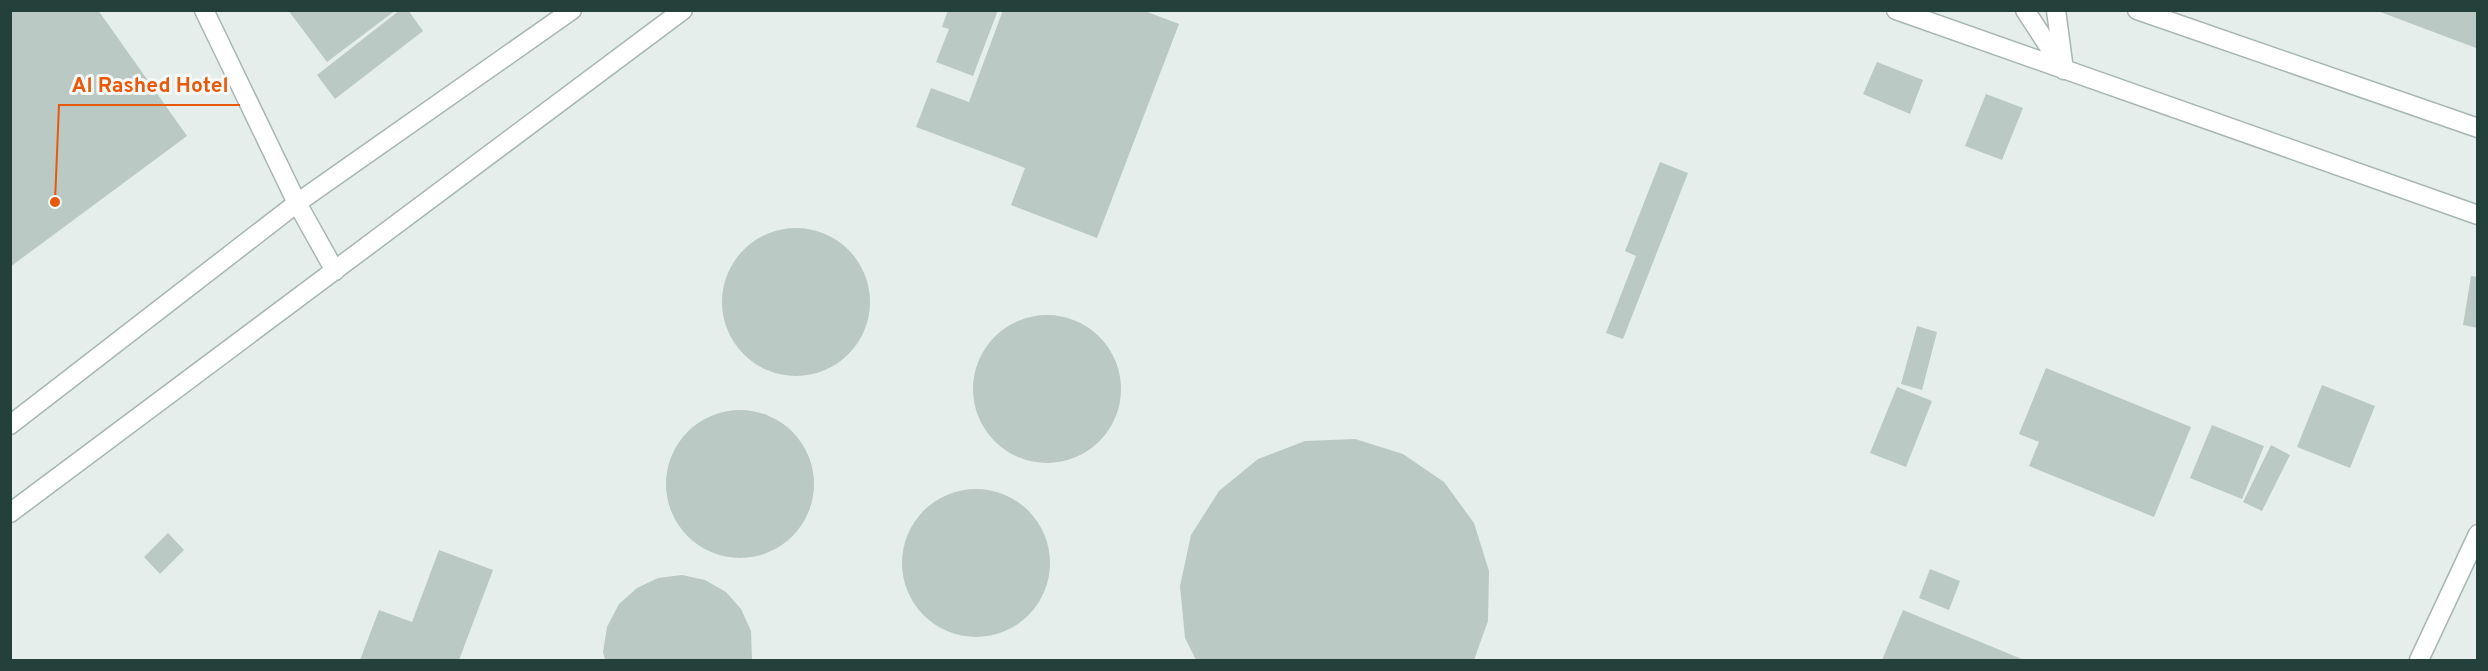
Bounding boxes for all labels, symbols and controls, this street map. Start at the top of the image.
callout: Al Rashed Hotel [59,66,240,105]
text: Al Rashed Hotel [71,73,229,100]

